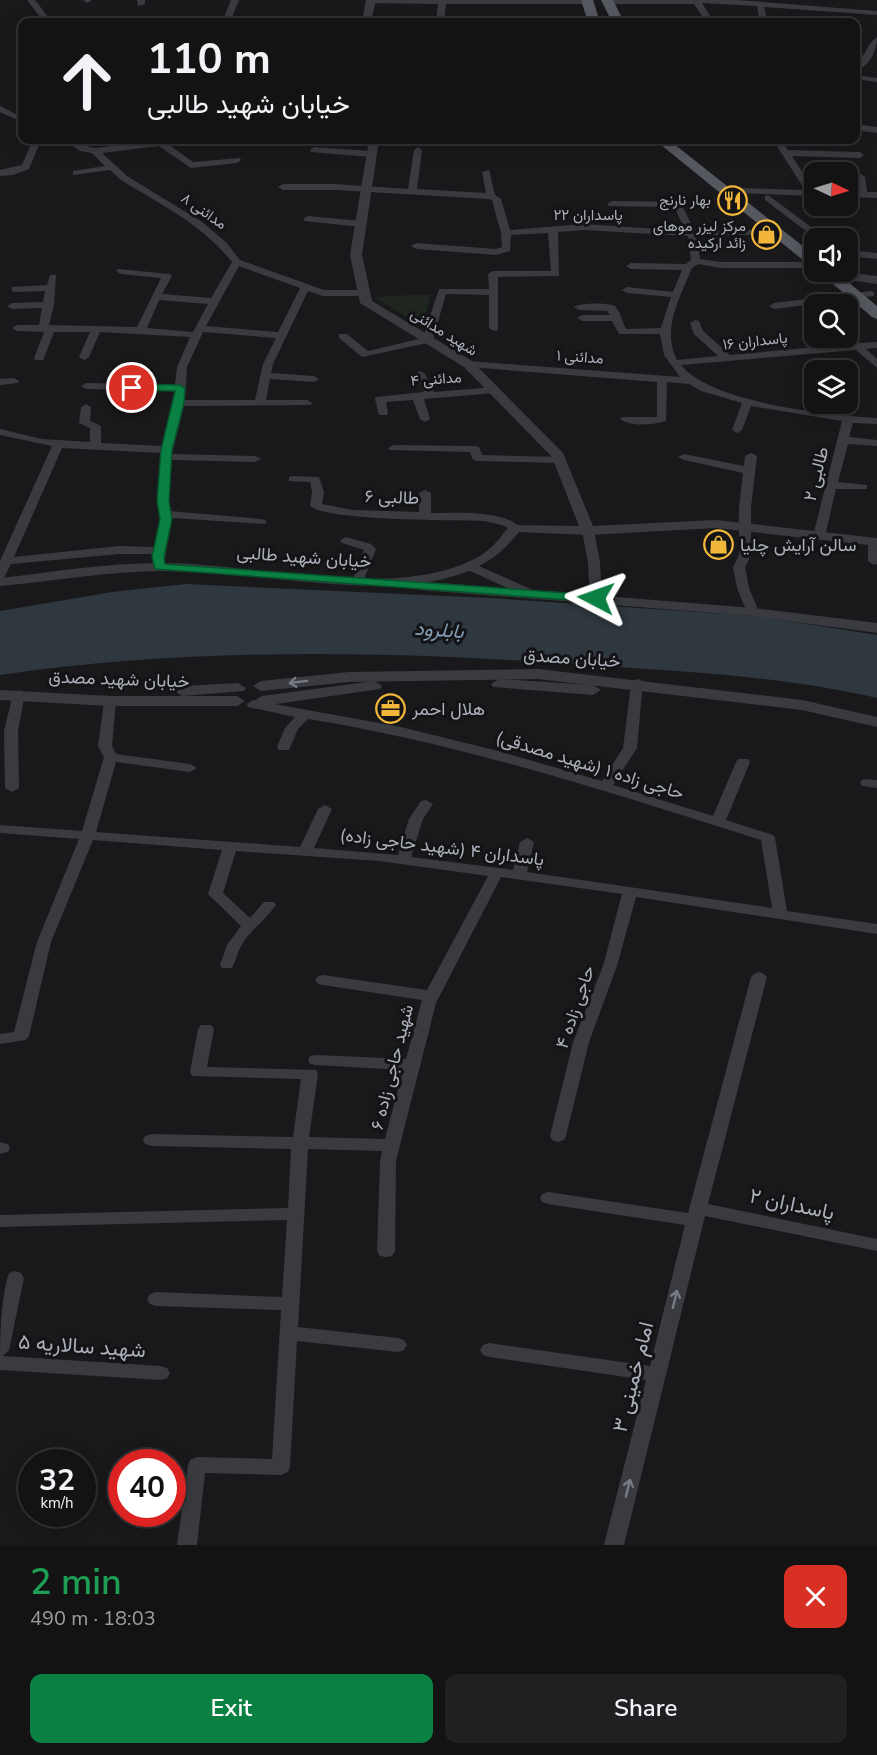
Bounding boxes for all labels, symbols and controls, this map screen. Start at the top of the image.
text: 110 m [147,31,271,88]
icon: ahead [48,42,126,120]
text: خیابان شهید طالبی [147,86,350,123]
north arrow [804,162,858,216]
map controls [804,162,858,414]
restaurant icon: بهار نارنج [716,184,748,216]
street label: مدائنی ۸ [177,188,231,234]
place label: بهار نارنج [659,190,711,211]
street label: پاسداران ۲۲ [553,205,623,225]
place label: مرکز لیزر موهای زائد ارکیده [653,216,746,253]
shop icon: مرکز لیزر موهای زائد ارکیده [751,219,783,251]
button: sound [804,228,858,282]
button: search [804,294,858,348]
street label: شهید مدائنی [407,304,481,361]
street label: پاسداران ۱۶ [722,328,788,354]
street label: مدائنی ۱ [556,345,604,369]
button: layers [804,360,858,414]
pin [106,362,157,413]
street label: مدائنی ۴ [410,367,462,391]
icon: arrive [115,371,148,404]
street label: طالبی ۲ [798,444,834,504]
street label: طالبی ۶ [364,484,420,510]
shop icon: سالن آرایش چلیا [703,529,735,561]
place label: سالن آرایش چلیا [740,533,857,557]
street label: خیابان شهید طالبی [236,540,372,574]
position arrow [564,566,628,630]
water label: بابلرود [413,615,466,645]
street label: خیابان مصدق [523,643,621,673]
street label: خیابان شهید مصدق [48,665,190,693]
one-way arrow [288,676,308,687]
office icon: هلال احمر [375,693,407,725]
place label: هلال احمر [411,697,485,721]
street label: حاجی زاده ۱ (شهید مصدقی) [493,725,687,805]
street label: پاسداران ۴ (شهید حاجی زاده) [338,823,546,871]
street label: حاجی زاده ۴ [550,962,600,1052]
street label: شهید حاجی زاده ۶ [365,1002,419,1132]
street label: پاسداران ۲ [747,1181,837,1227]
one-way arrow [670,1290,682,1309]
street label: امام خمینی ۳ [606,1319,660,1435]
street label: شهید سالاریه ۵ [17,1328,147,1364]
speed limit sign: 40 [108,1449,186,1527]
text: 32 [39,1460,75,1501]
one-way arrow [623,1479,635,1498]
text: km/h [40,1493,74,1513]
text: 2 min [30,1558,122,1607]
button: close [784,1565,847,1628]
text: 490 m · 18:03 [30,1605,156,1632]
button: Exit [30,1674,433,1743]
button: Share [445,1674,847,1743]

